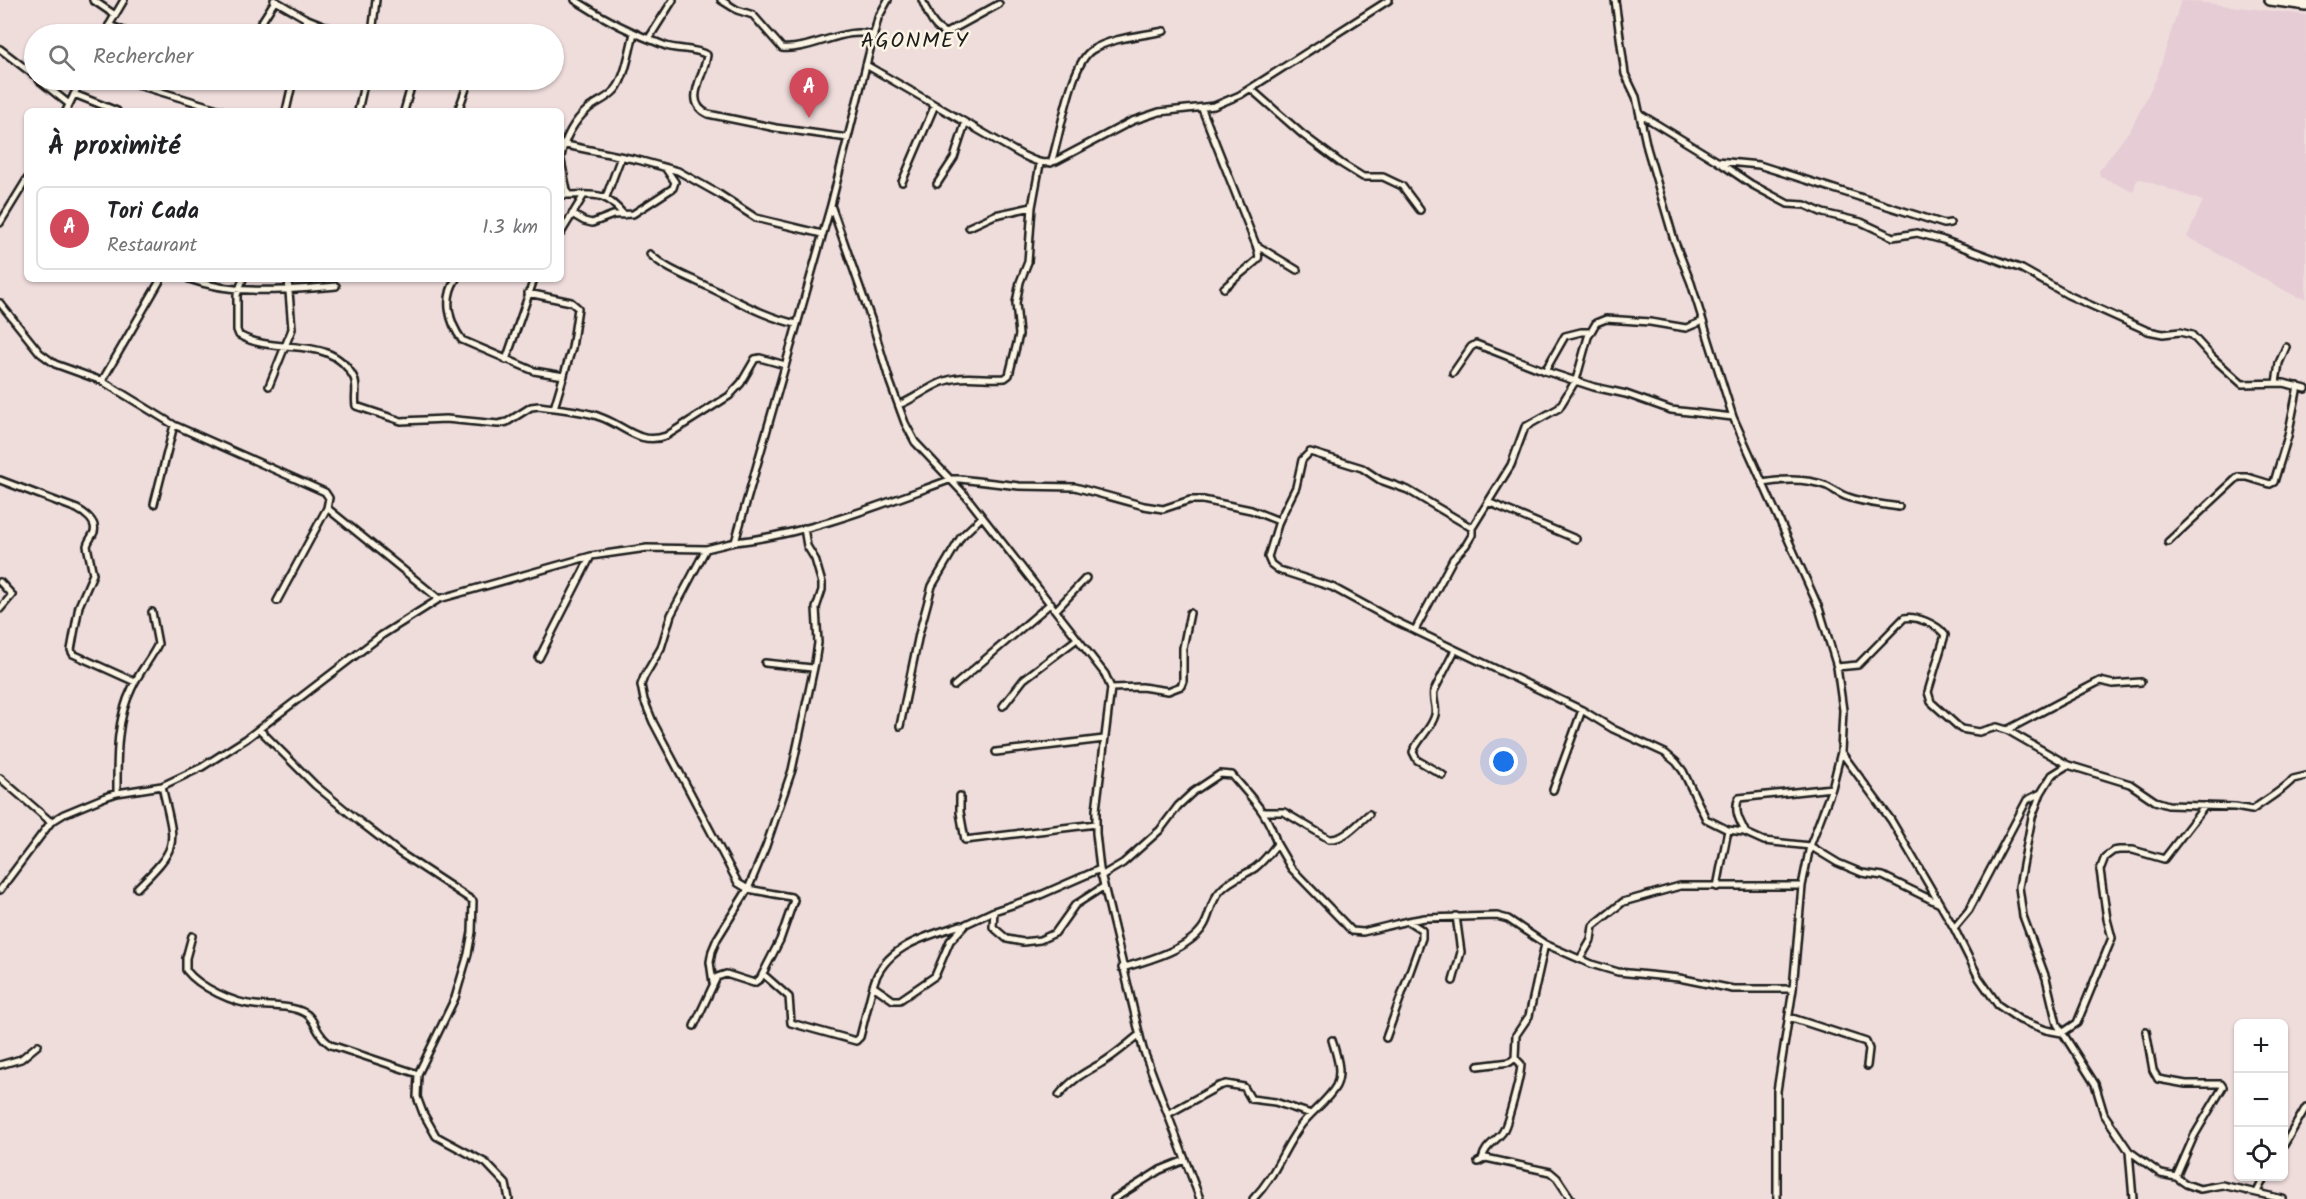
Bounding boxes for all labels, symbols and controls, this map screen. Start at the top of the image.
search box [24,24,564,90]
district label: AGONMEY [861,24,969,59]
text: Rechercher [93,40,193,75]
icon: search [45,41,78,74]
pin: A [790,68,828,118]
text: À proximité [48,126,180,168]
text: Tori Cada [107,195,199,230]
text: A [63,212,76,244]
text: 1.3 km [482,212,538,244]
text: Restaurant [107,230,197,262]
your location [1489,747,1518,776]
map controls [2234,1019,2288,1181]
button: + [2234,1019,2288,1073]
button: − [2234,1073,2288,1127]
button: locate [2234,1127,2288,1181]

